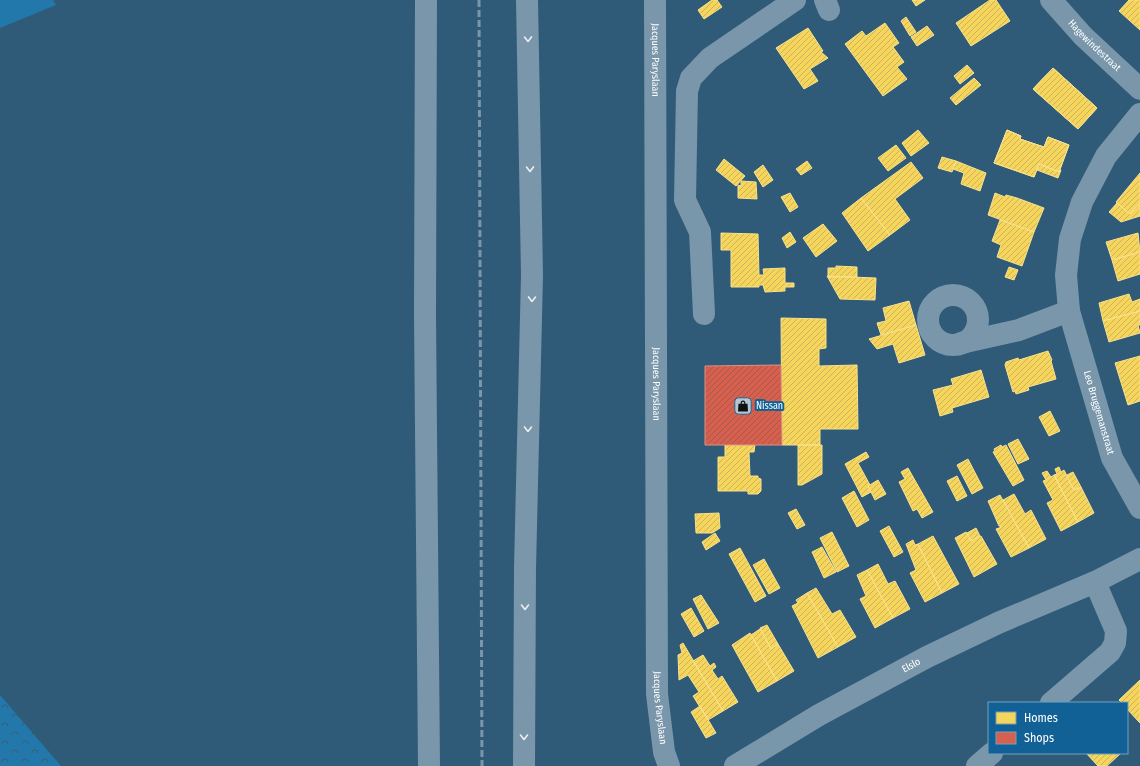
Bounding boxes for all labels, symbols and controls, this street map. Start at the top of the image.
street label: Hagewindestraat [1065,17,1124,74]
street label: Jacques Paryslaan [649,23,661,97]
one-way arrow [523,36,532,42]
one-way arrow [526,166,534,172]
one-way arrow [527,296,536,302]
street label: Jacques Paryslaan [650,347,662,421]
street label: Leo Bruggemanstraat [1081,369,1117,457]
shop icon: Nissan [733,396,753,416]
place label: Nissan [756,400,783,412]
one-way arrow [524,426,533,432]
one-way arrow [521,604,529,610]
street label: Elslo [900,656,923,675]
street label: Jacques Paryslaan [651,671,669,745]
legend [988,702,1128,754]
text: Homes [1024,711,1058,725]
text: Shops [1024,731,1054,745]
one-way arrow [520,734,528,740]

